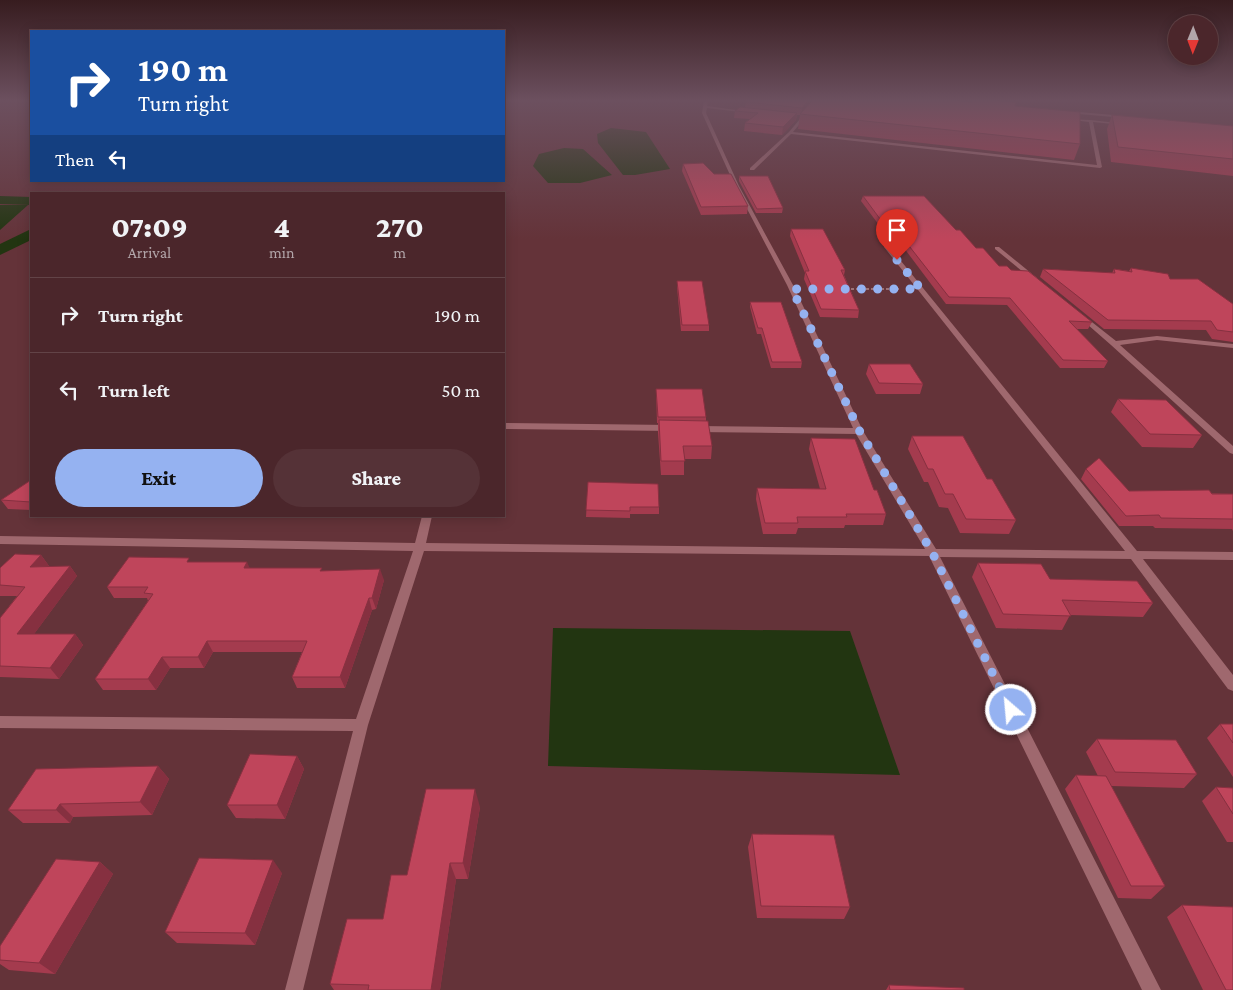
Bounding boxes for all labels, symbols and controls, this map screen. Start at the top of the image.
north arrow [1168,15,1218,65]
map controls [1168,15,1218,65]
icon: right [55,50,120,115]
text: 190 m [138,50,228,89]
text: Turn right [138,91,229,116]
icon: left [104,145,132,173]
text: Then [55,149,94,170]
pin [876,209,918,260]
text: 07:09 [111,210,188,243]
text: 4 [274,210,290,243]
text: 270 [376,210,424,243]
icon: arrive [883,216,911,244]
text: Arrival [128,244,171,261]
text: min [269,244,295,261]
text: m [393,244,406,261]
icon: right [55,301,83,329]
text: Turn right [98,305,183,326]
text: 190 m [434,305,480,326]
icon: left [55,376,83,404]
text: Turn left [98,380,170,401]
text: 50 m [441,380,480,401]
button: Exit [55,449,263,507]
button: Share [273,449,480,507]
position arrow [984,683,1036,735]

